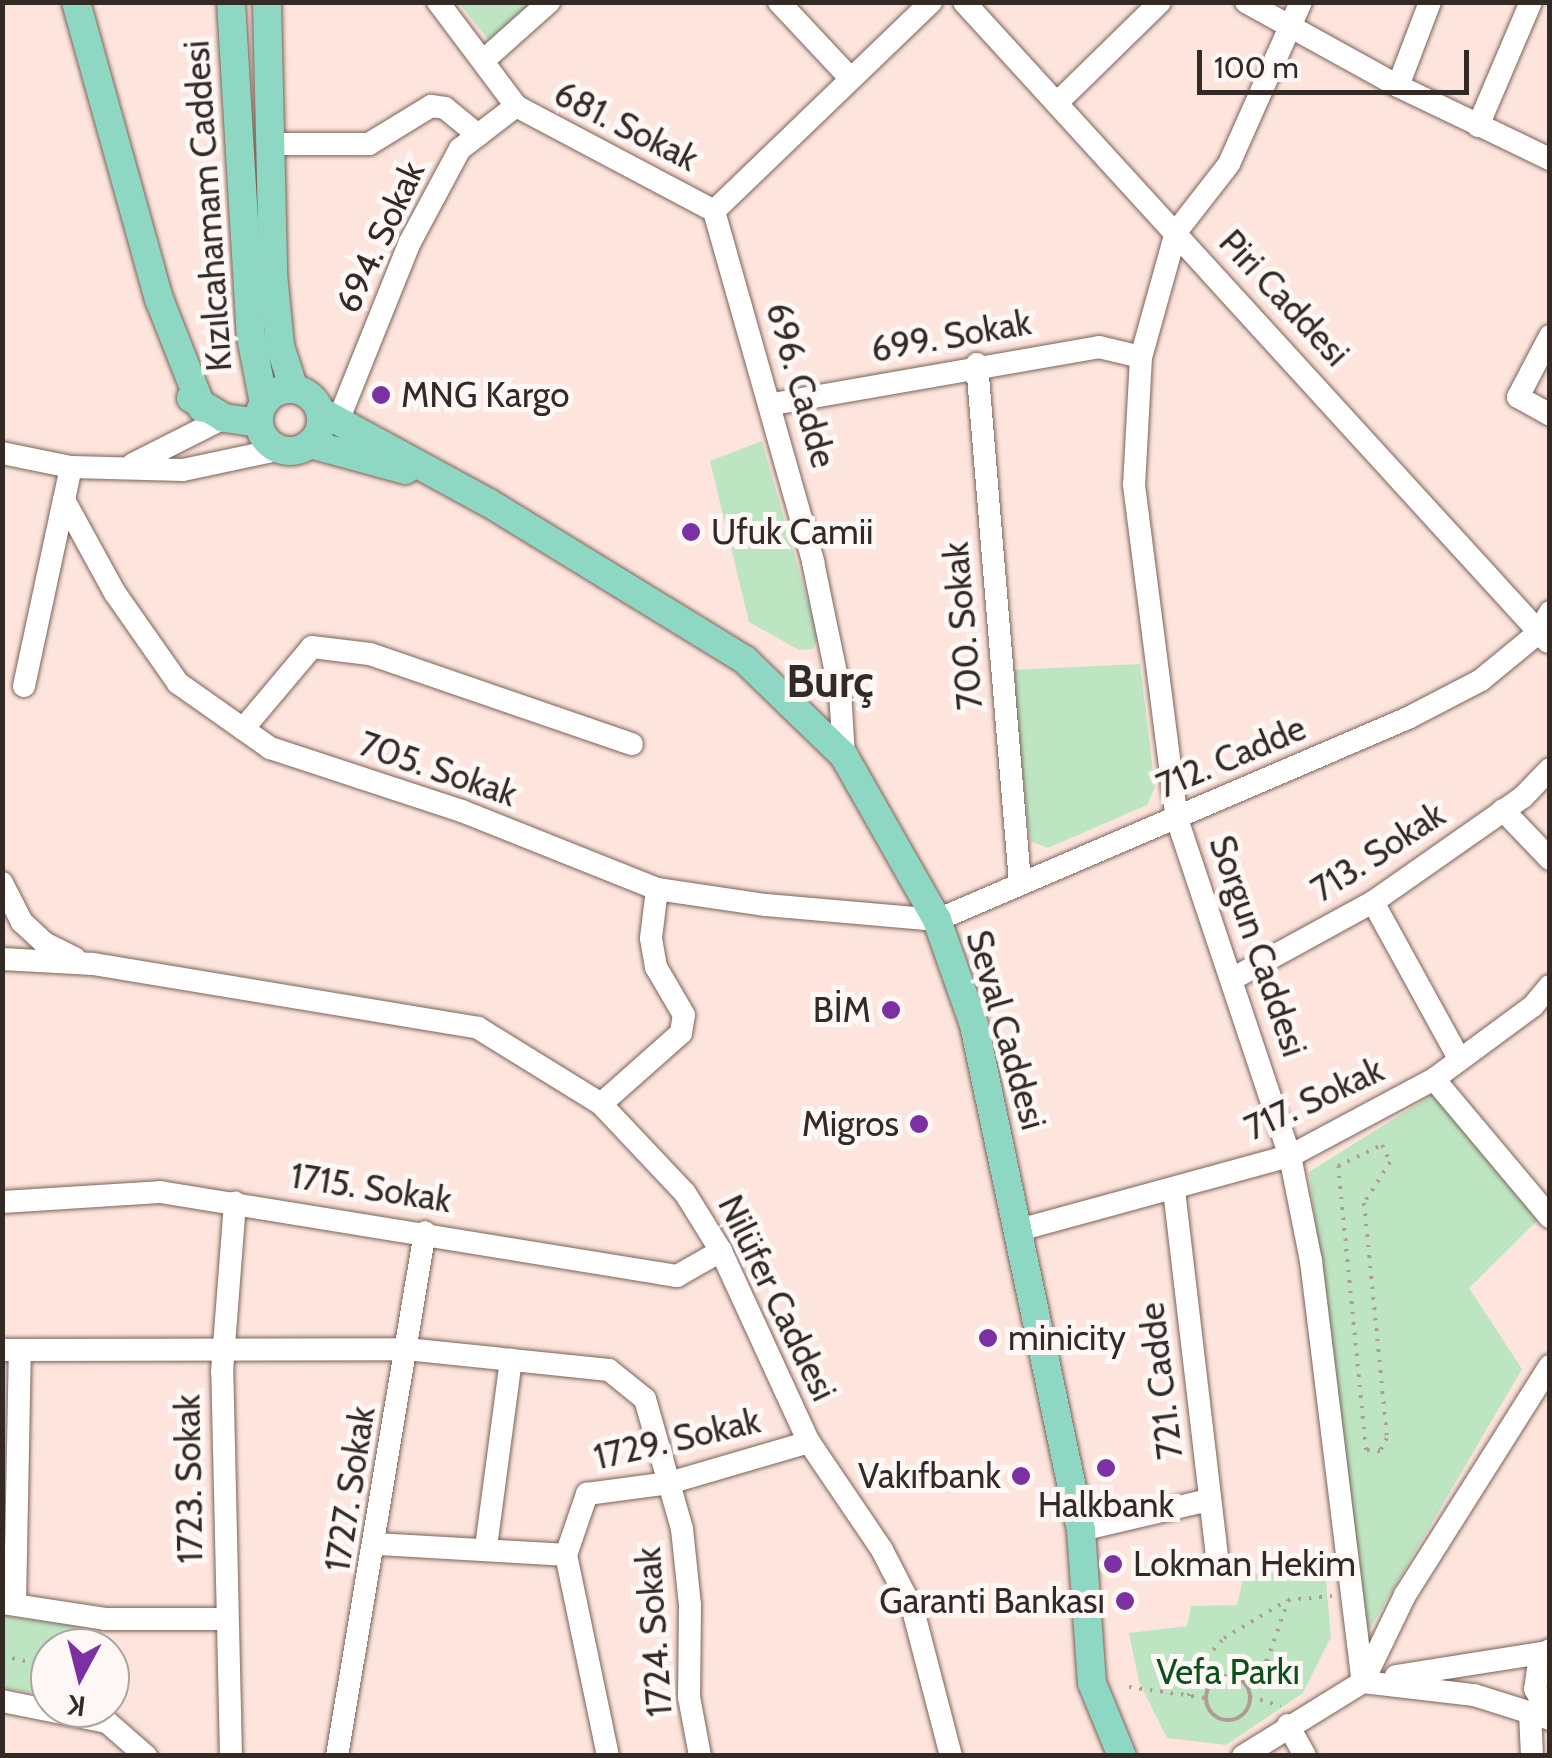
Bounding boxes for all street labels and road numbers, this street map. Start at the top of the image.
street label: Kızılcahamam Caddesi [175,39,241,373]
street label: 681. Sokak [547,72,705,180]
street label: 694. Sokak [327,155,433,319]
street label: Piri Caddesi [1210,221,1358,375]
street label: 696. Cadde [757,298,845,472]
street label: 699. Sokak [868,301,1034,371]
street label: 700. Sokak [935,540,991,712]
street label: 712. Cadde [1150,707,1312,807]
street label: 705. Sokak [354,723,522,815]
street label: 713. Sokak [1303,793,1453,911]
street label: Sorgun Caddesi [1201,830,1315,1062]
street label: Seval Caddesi [958,926,1054,1134]
street label: 717. Sokak [1238,1049,1390,1149]
street label: 1715. Sokak [288,1155,454,1221]
street label: Nilüfer Caddesi [709,1188,845,1408]
street label: 721. Cadde [1131,1300,1191,1462]
street label: 1723. Sokak [167,1394,211,1564]
street label: 1729. Sokak [590,1399,764,1479]
street label: 1727. Sokak [316,1404,384,1574]
street label: 1724. Sokak [627,1546,681,1718]

